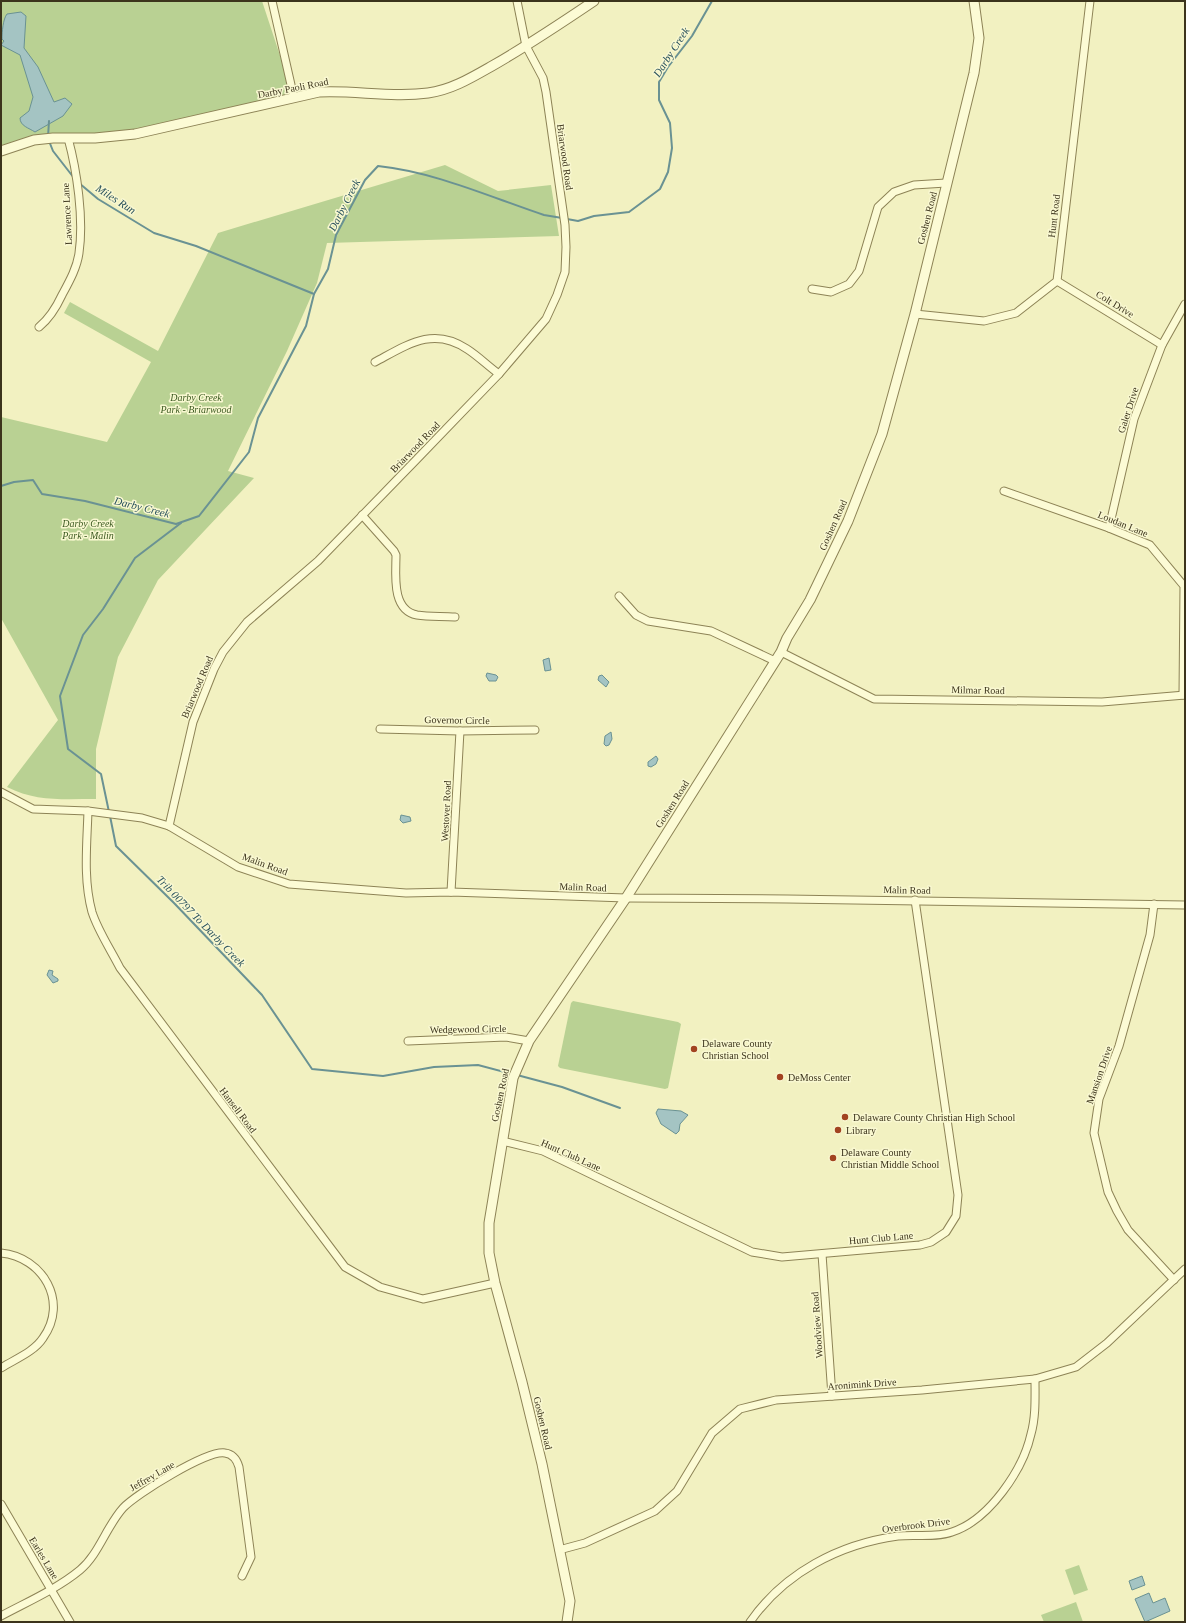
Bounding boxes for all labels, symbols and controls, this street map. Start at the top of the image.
water label: Darby Creek [650,24,692,80]
street label: Darby Paoli Road [257,76,329,100]
street label: Briarwood Road [555,123,575,191]
water label: Darby Creek [325,176,363,234]
water label: Miles Run [93,181,139,217]
street label: Lawrence Lane [60,182,74,245]
street label: Goshen Road [915,190,939,246]
street label: Hunt Road [1046,194,1062,238]
street label: Colt Drive [1094,288,1137,320]
street label: Galer Drive [1115,385,1141,434]
park label: Darby Creek Park - Briarwood [159,392,233,415]
street label: Briarwood Road [388,419,442,475]
water label: Darby Creek [112,494,172,520]
street label: Goshen Road [817,498,849,552]
street label: Loudan Lane [1096,509,1150,539]
park label: Darby Creek Park - Malin [61,518,114,541]
street label: Briarwood Road [179,654,215,720]
street label: Milmar Road [951,684,1005,696]
street label: Governor Circle [424,714,490,726]
street label: Goshen Road [653,778,691,830]
street label: Westover Road [439,780,453,842]
street label: Malin Road [241,851,289,877]
water label: Trib 00797 To Darby Creek [155,873,248,970]
street label: Malin Road [559,881,607,893]
street label: Malin Road [883,884,931,896]
street label: Wedgewood Circle [430,1023,507,1035]
place label: Delaware County Christian School [702,1038,772,1061]
marker: Delaware County Christian School [689,1044,699,1054]
street label: Mansion Drive [1084,1044,1114,1105]
street label: Goshen Road [489,1067,511,1123]
marker: DeMoss Center [775,1072,785,1082]
place label: DeMoss Center [788,1072,851,1083]
street label: Hansell Road [217,1085,259,1135]
marker: Delaware County Christian High School [840,1112,850,1122]
place label: Delaware County Christian High School [853,1112,1015,1123]
marker: Library [833,1125,843,1135]
place label: Library [846,1125,876,1136]
street label: Hunt Club Lane [539,1137,603,1173]
place label: Delaware County Christian Middle School [841,1147,940,1170]
marker: Delaware County Christian Middle School [828,1153,838,1163]
street label: Hunt Club Lane [848,1230,914,1246]
street label: Woodview Road [809,1291,825,1359]
street label: Aronimink Drive [827,1376,897,1392]
street label: Goshen Road [532,1395,554,1451]
street label: Jeffrey Lane [128,1458,177,1493]
street label: Overbrook Drive [881,1515,951,1535]
street label: Earles Lane [27,1535,61,1582]

